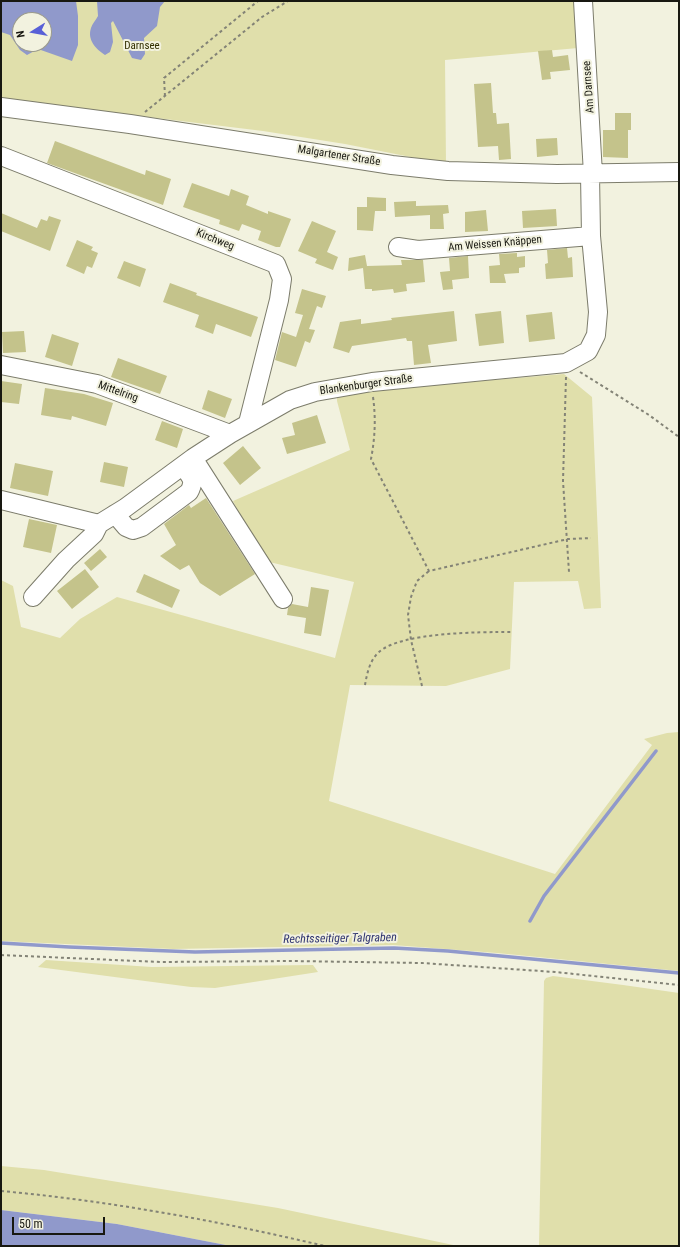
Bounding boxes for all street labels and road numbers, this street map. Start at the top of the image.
street label: Am Darnsee [581,60,597,114]
street label: Malgartener Straße [297,143,381,169]
street label: Kirchweg [194,226,236,254]
street label: Am Weissen Knäppen [448,233,542,255]
street label: Blankenburger Straße [319,372,413,398]
street label: Mittelring [96,379,140,405]

